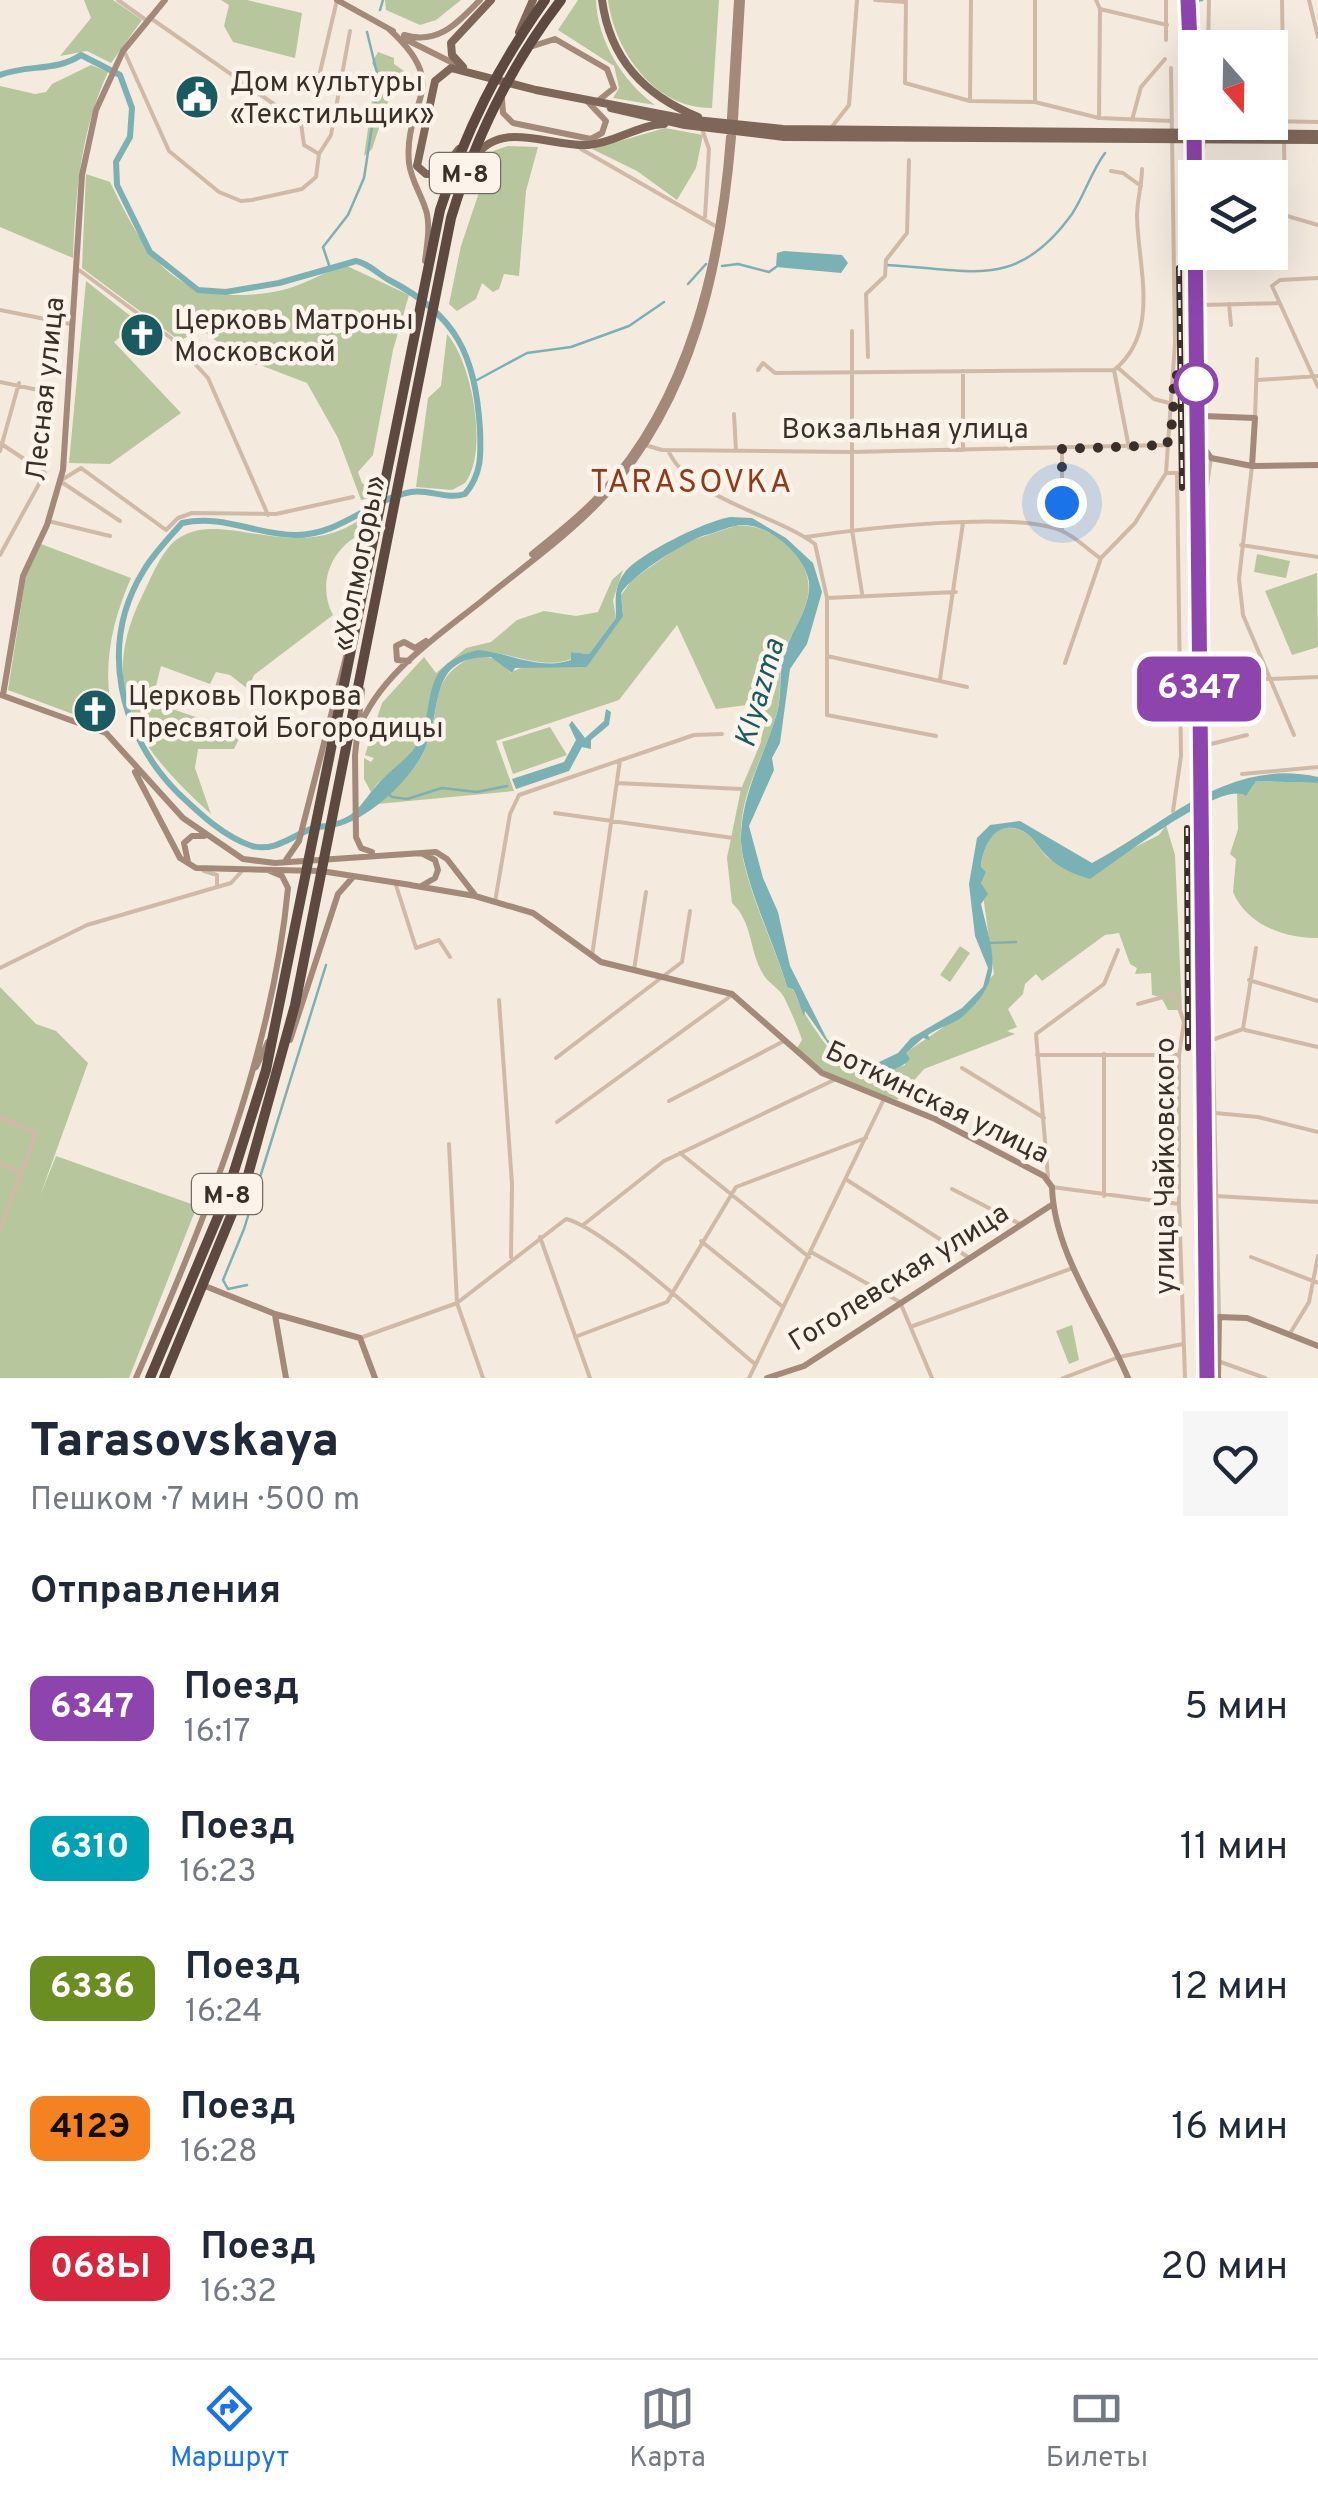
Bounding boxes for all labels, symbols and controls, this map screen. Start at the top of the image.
north arrow [1178,30,1288,140]
map controls [1178,30,1288,270]
place label: Дом культуры «Текстильщик» [230,66,434,134]
public building icon: Дом культуры «Текстильщик» [174,74,220,120]
road number: М-8 [430,153,500,193]
button: layers [1178,160,1288,270]
street label: Лесная улица [19,295,75,483]
place label: Церковь Матроны Московской [174,304,414,372]
church icon: Церковь Матроны Московской [119,312,165,358]
unlabelled marker [1175,363,1217,405]
street label: Вокзальная улица [782,413,1028,449]
district label: TARASOVKA [590,464,794,504]
street label: «Холмогоры» [326,473,396,655]
your location [1037,478,1087,528]
water label: Klyazma [728,635,795,752]
line badge: 6347 [1129,656,1269,722]
text: 6347 [1157,667,1241,711]
place label: Церковь Покрова Пресвятой Богородицы [128,680,444,748]
church icon: Церковь Покрова Пресвятой Богородицы [72,688,118,734]
street label: Боткинская улица [819,1034,1054,1173]
street label: улица Чайковского [1149,1037,1185,1295]
road number: М-8 [192,1174,262,1214]
street label: Гоголевская улица [783,1196,1016,1361]
button: heart [1183,1411,1288,1516]
text: Tarasovskaya [30,1413,339,1473]
text: Пешком · 7 мин · 500 m [30,1481,360,1521]
text: Отправления [30,1568,281,1617]
text: Поезд [184,1664,299,1713]
text: 5 мин [1185,1684,1288,1733]
text: 6347 [50,1686,134,1730]
text: 16:17 [184,1713,251,1753]
text: Поезд [179,1804,295,1853]
text: 11 мин [1180,1824,1288,1873]
text: 6310 [50,1826,129,1870]
text: 16:23 [179,1853,257,1893]
text: Поезд [185,1944,300,1993]
text: 12 мин [1171,1964,1288,2013]
text: 6336 [50,1966,135,2010]
text: 16:24 [185,1993,262,2033]
text: Поезд [180,2084,295,2133]
text: 16 мин [1171,2104,1288,2153]
text: 412Э [50,2106,130,2150]
text: 16:28 [180,2133,258,2173]
text: Поезд [200,2224,316,2273]
text: 20 мин [1161,2244,1288,2293]
text: 068Ы [50,2246,150,2290]
text: 16:32 [200,2273,277,2313]
tab: Маршрут [170,2381,289,2477]
tab: Карта [629,2381,706,2477]
tab: Билеты [1046,2381,1148,2477]

